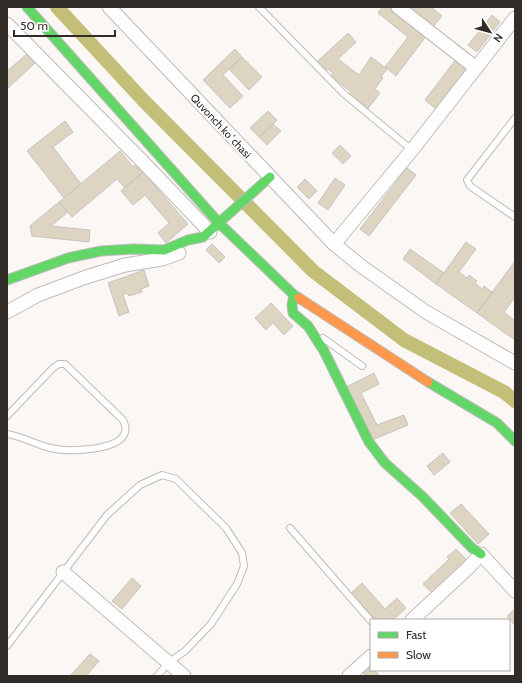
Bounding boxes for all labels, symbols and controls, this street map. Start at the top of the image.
scale bar [14,12,115,38]
north arrow [470,12,510,52]
text: 50 m [20,18,48,33]
text: N [490,31,506,45]
street label: Quvonch koʻchasi [188,91,254,161]
legend [370,619,510,671]
text: Fast [406,627,426,642]
text: Slow [406,647,431,662]

